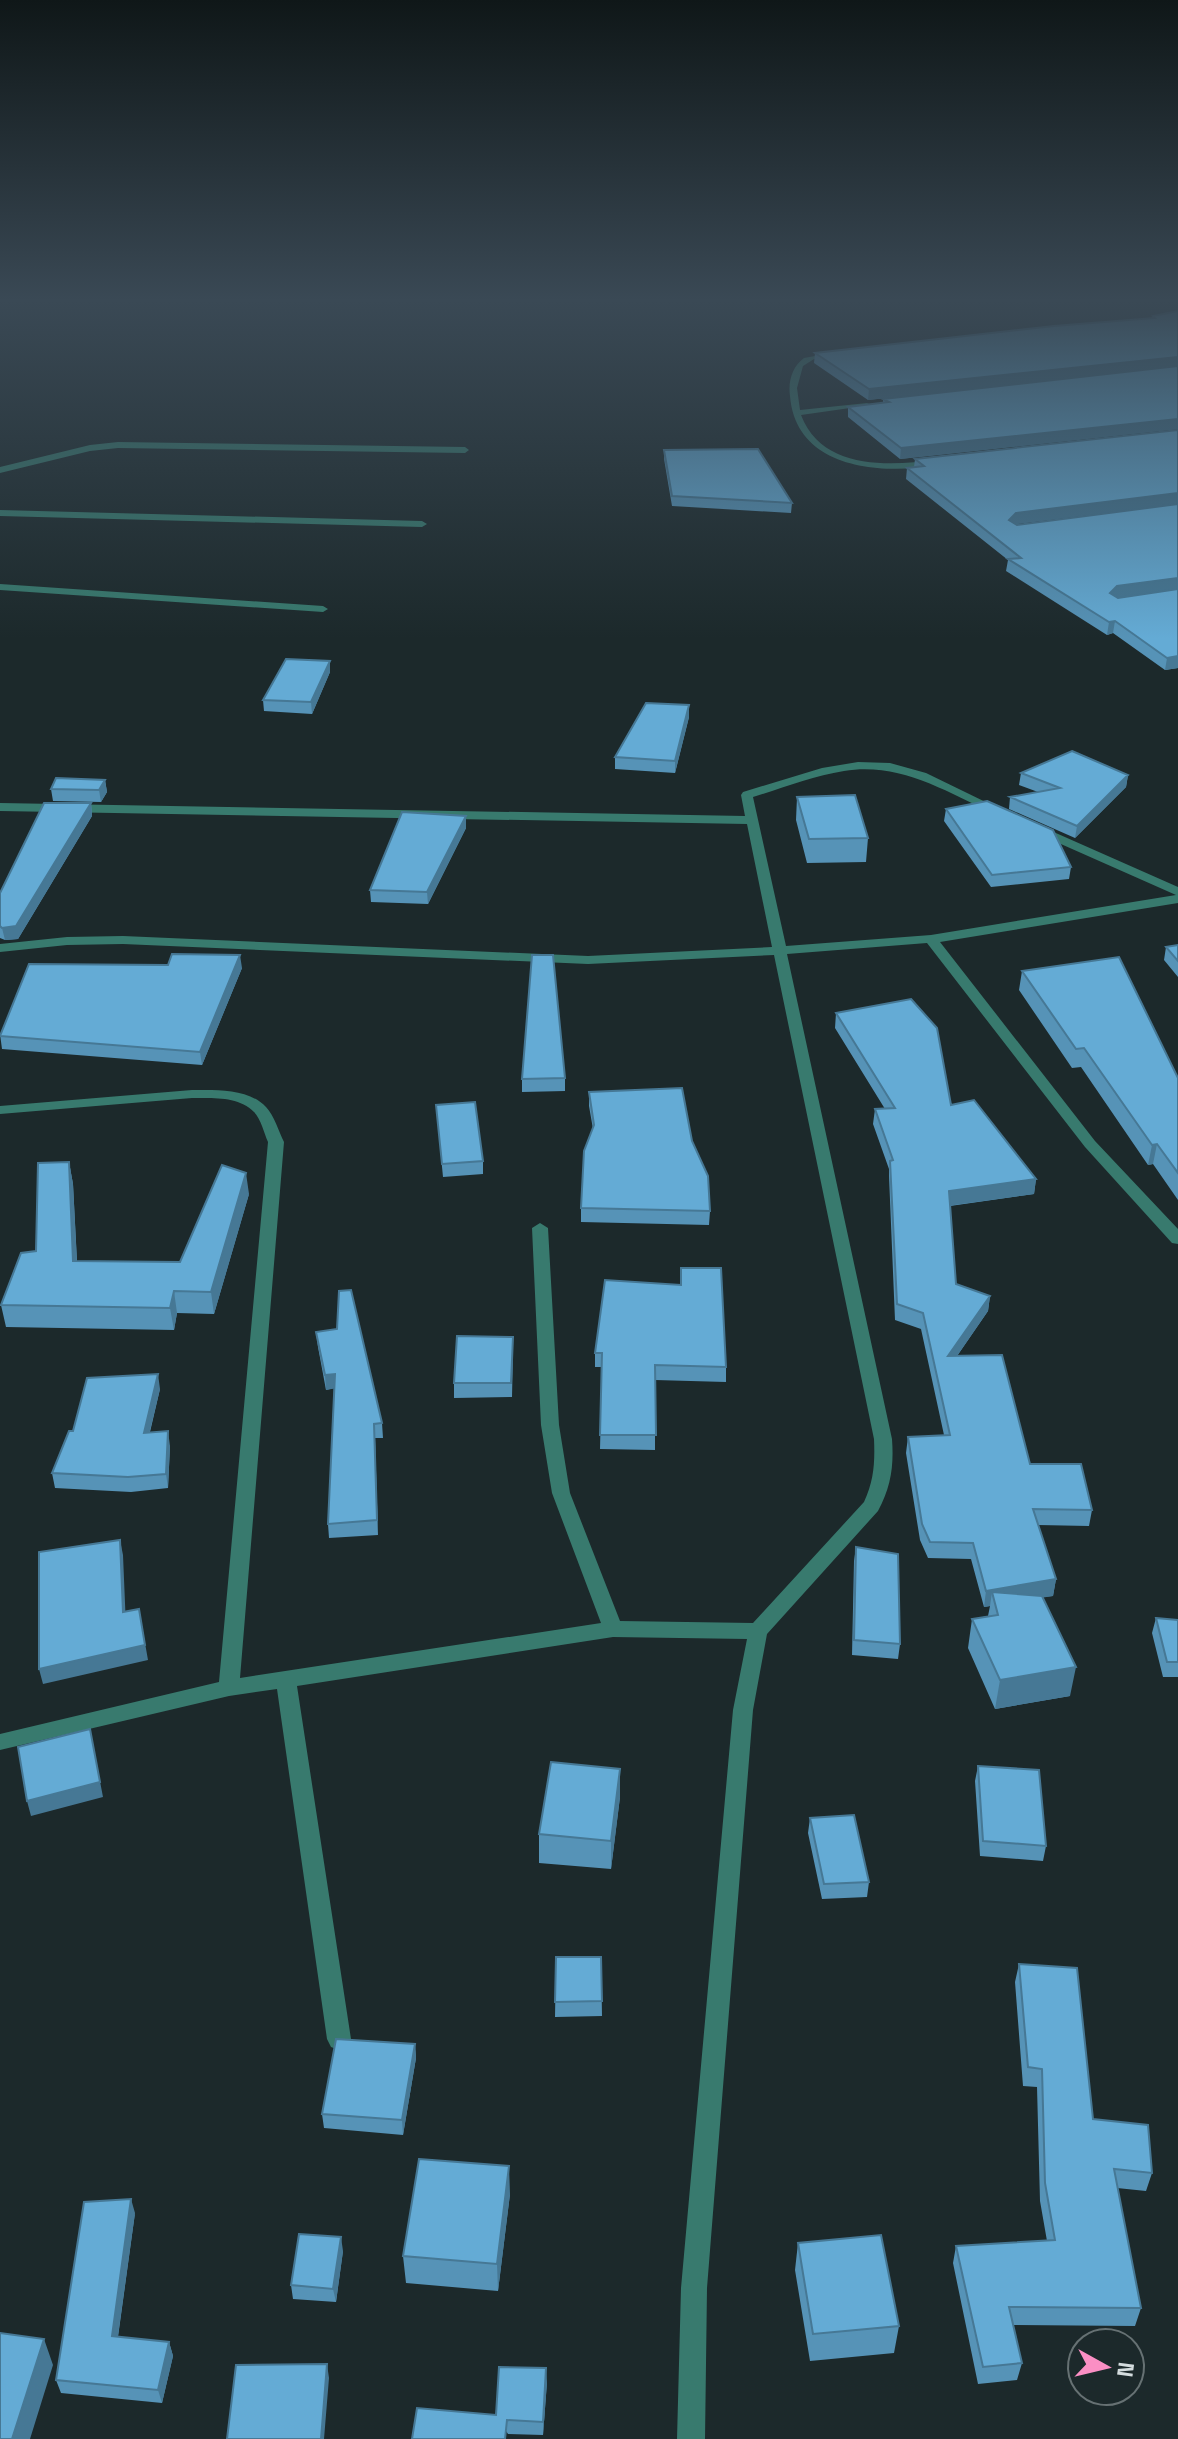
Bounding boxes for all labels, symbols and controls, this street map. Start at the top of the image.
north arrow [1066,2327,1146,2407]
text: N [1111,2361,1141,2379]

